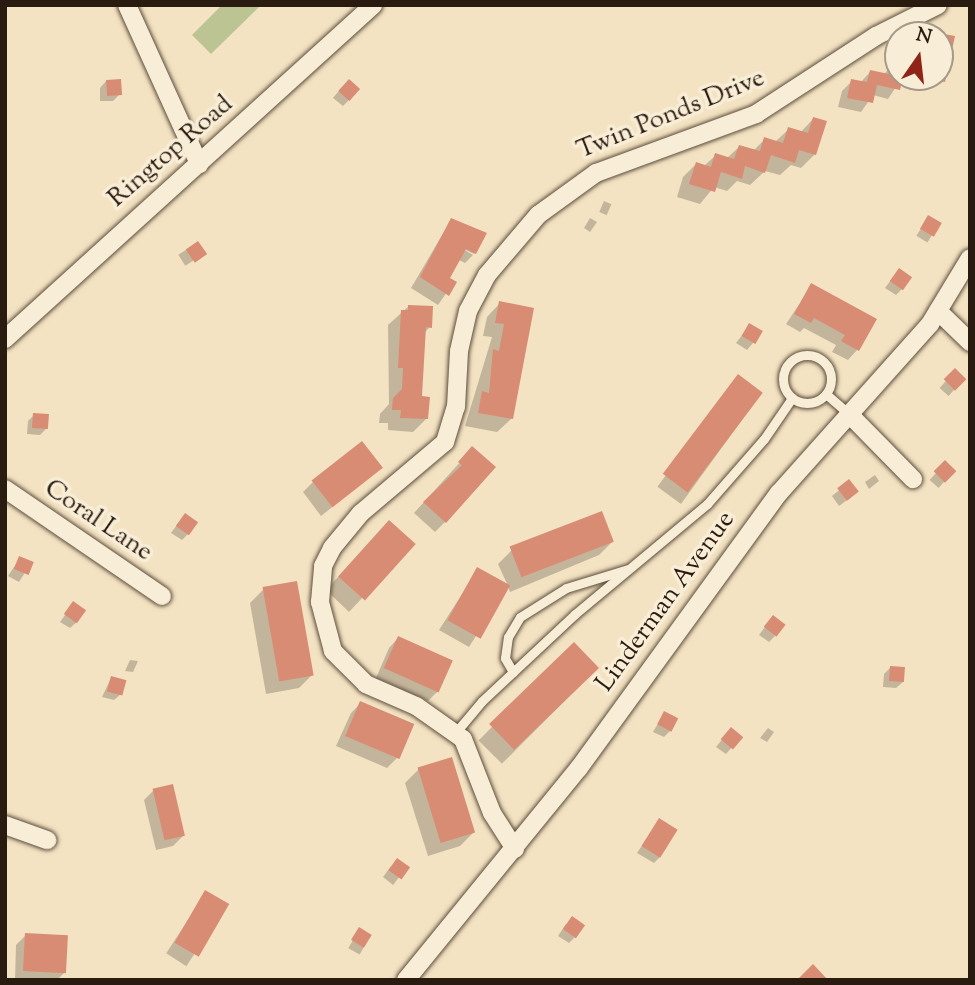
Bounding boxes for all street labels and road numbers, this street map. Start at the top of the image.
street label: Twin Ponds Drive [573,63,769,167]
street label: Ringtop Road [102,89,240,215]
street label: Coral Lane [38,473,158,569]
street label: Linderman Avenue [590,506,742,698]

